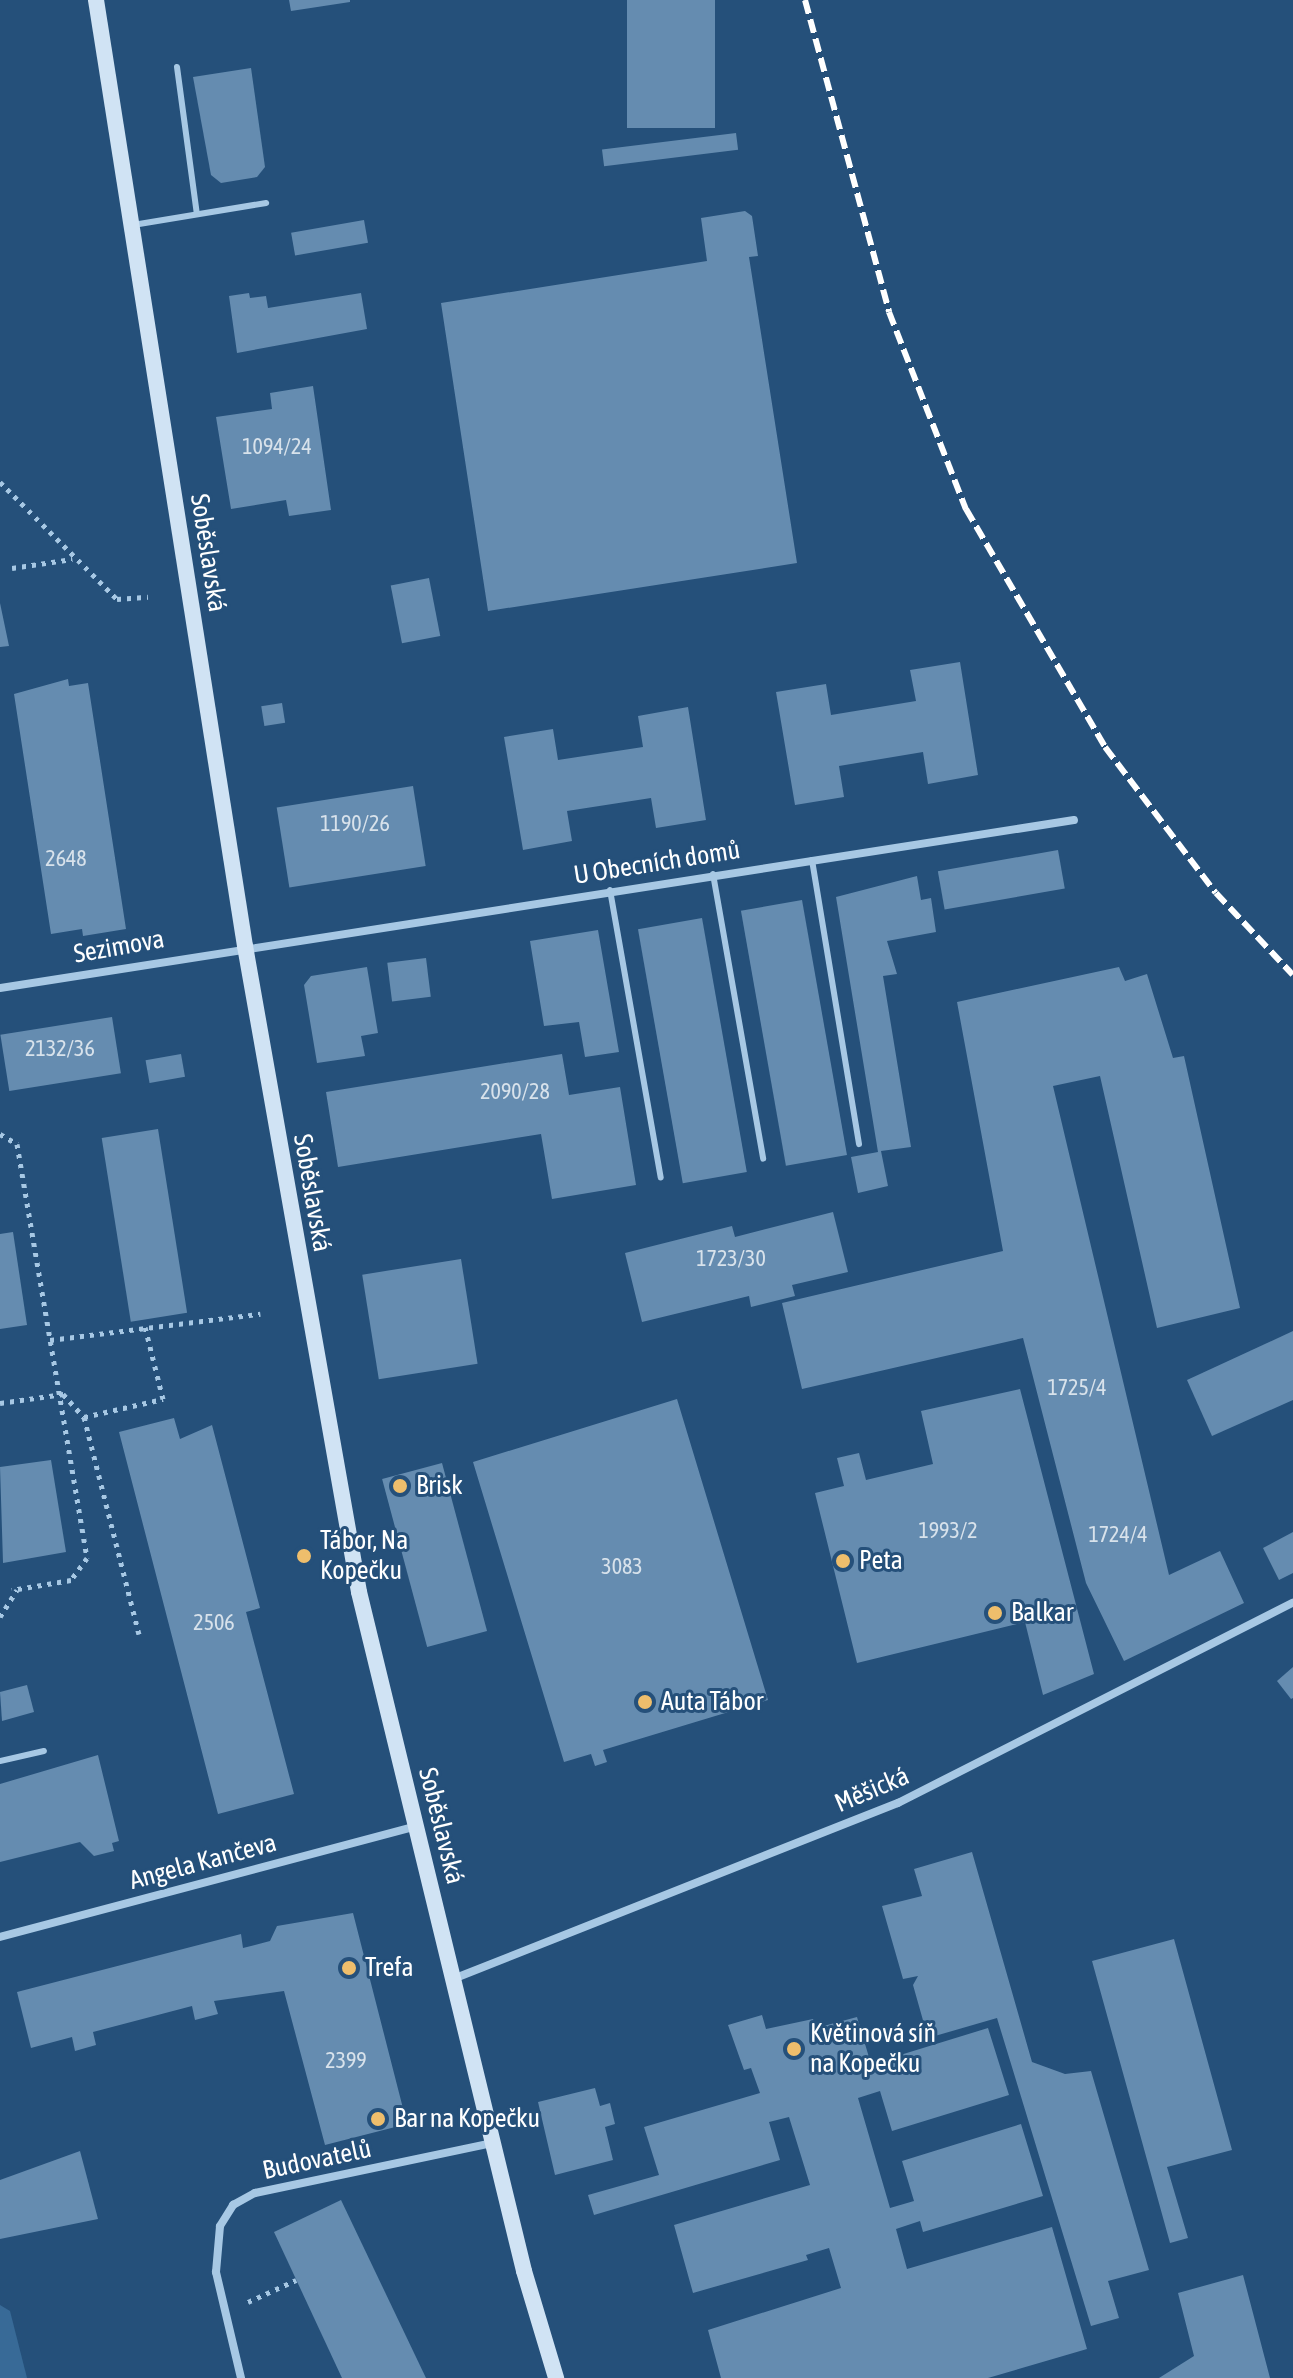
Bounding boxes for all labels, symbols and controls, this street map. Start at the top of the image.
house number: 1094/24 [242,434,312,460]
street label: Soběslavská [183,492,233,614]
house number: 1190/26 [320,811,390,837]
street label: U Obecních domů [572,834,742,892]
house number: 2648 [45,846,87,872]
street label: Sezimova [71,924,167,970]
house number: 2132/36 [25,1036,95,1062]
house number: 2090/28 [480,1079,550,1105]
street label: Soběslavská [286,1132,338,1254]
house number: 1723/30 [696,1246,766,1272]
house number: 1725/4 [1047,1375,1107,1401]
place label: Brisk [416,1470,463,1502]
marker: Brisk [391,1477,409,1495]
house number: 1993/2 [918,1518,978,1544]
house number: 1724/4 [1088,1522,1148,1548]
place label: Tábor, Na Kopečku [320,1525,408,1586]
place label: Peta [859,1545,903,1577]
marker: Tábor, Na Kopečku [295,1547,313,1565]
marker: Peta [834,1552,852,1570]
house number: 3083 [601,1554,643,1580]
place label: Balkar [1011,1597,1074,1629]
marker: Balkar [986,1604,1004,1622]
house number: 2506 [193,1610,235,1636]
place label: Auta Tábor [661,1686,763,1718]
marker: Auta Tábor [636,1693,654,1711]
street label: Měšická [830,1760,914,1820]
street label: Soběslavská [411,1765,471,1887]
street label: Angela Kančeva [126,1827,280,1897]
place label: Trefa [365,1952,414,1984]
marker: Trefa [340,1959,358,1977]
place label: Květinová síň na Kopečku [810,2018,936,2080]
marker: Květinová síň na Kopečku [785,2040,803,2058]
house number: 2399 [325,2048,367,2074]
place label: Bar na Kopečku [394,2103,540,2135]
marker: Bar na Kopečku [369,2110,387,2128]
street label: Budovatelů [260,2133,374,2187]

